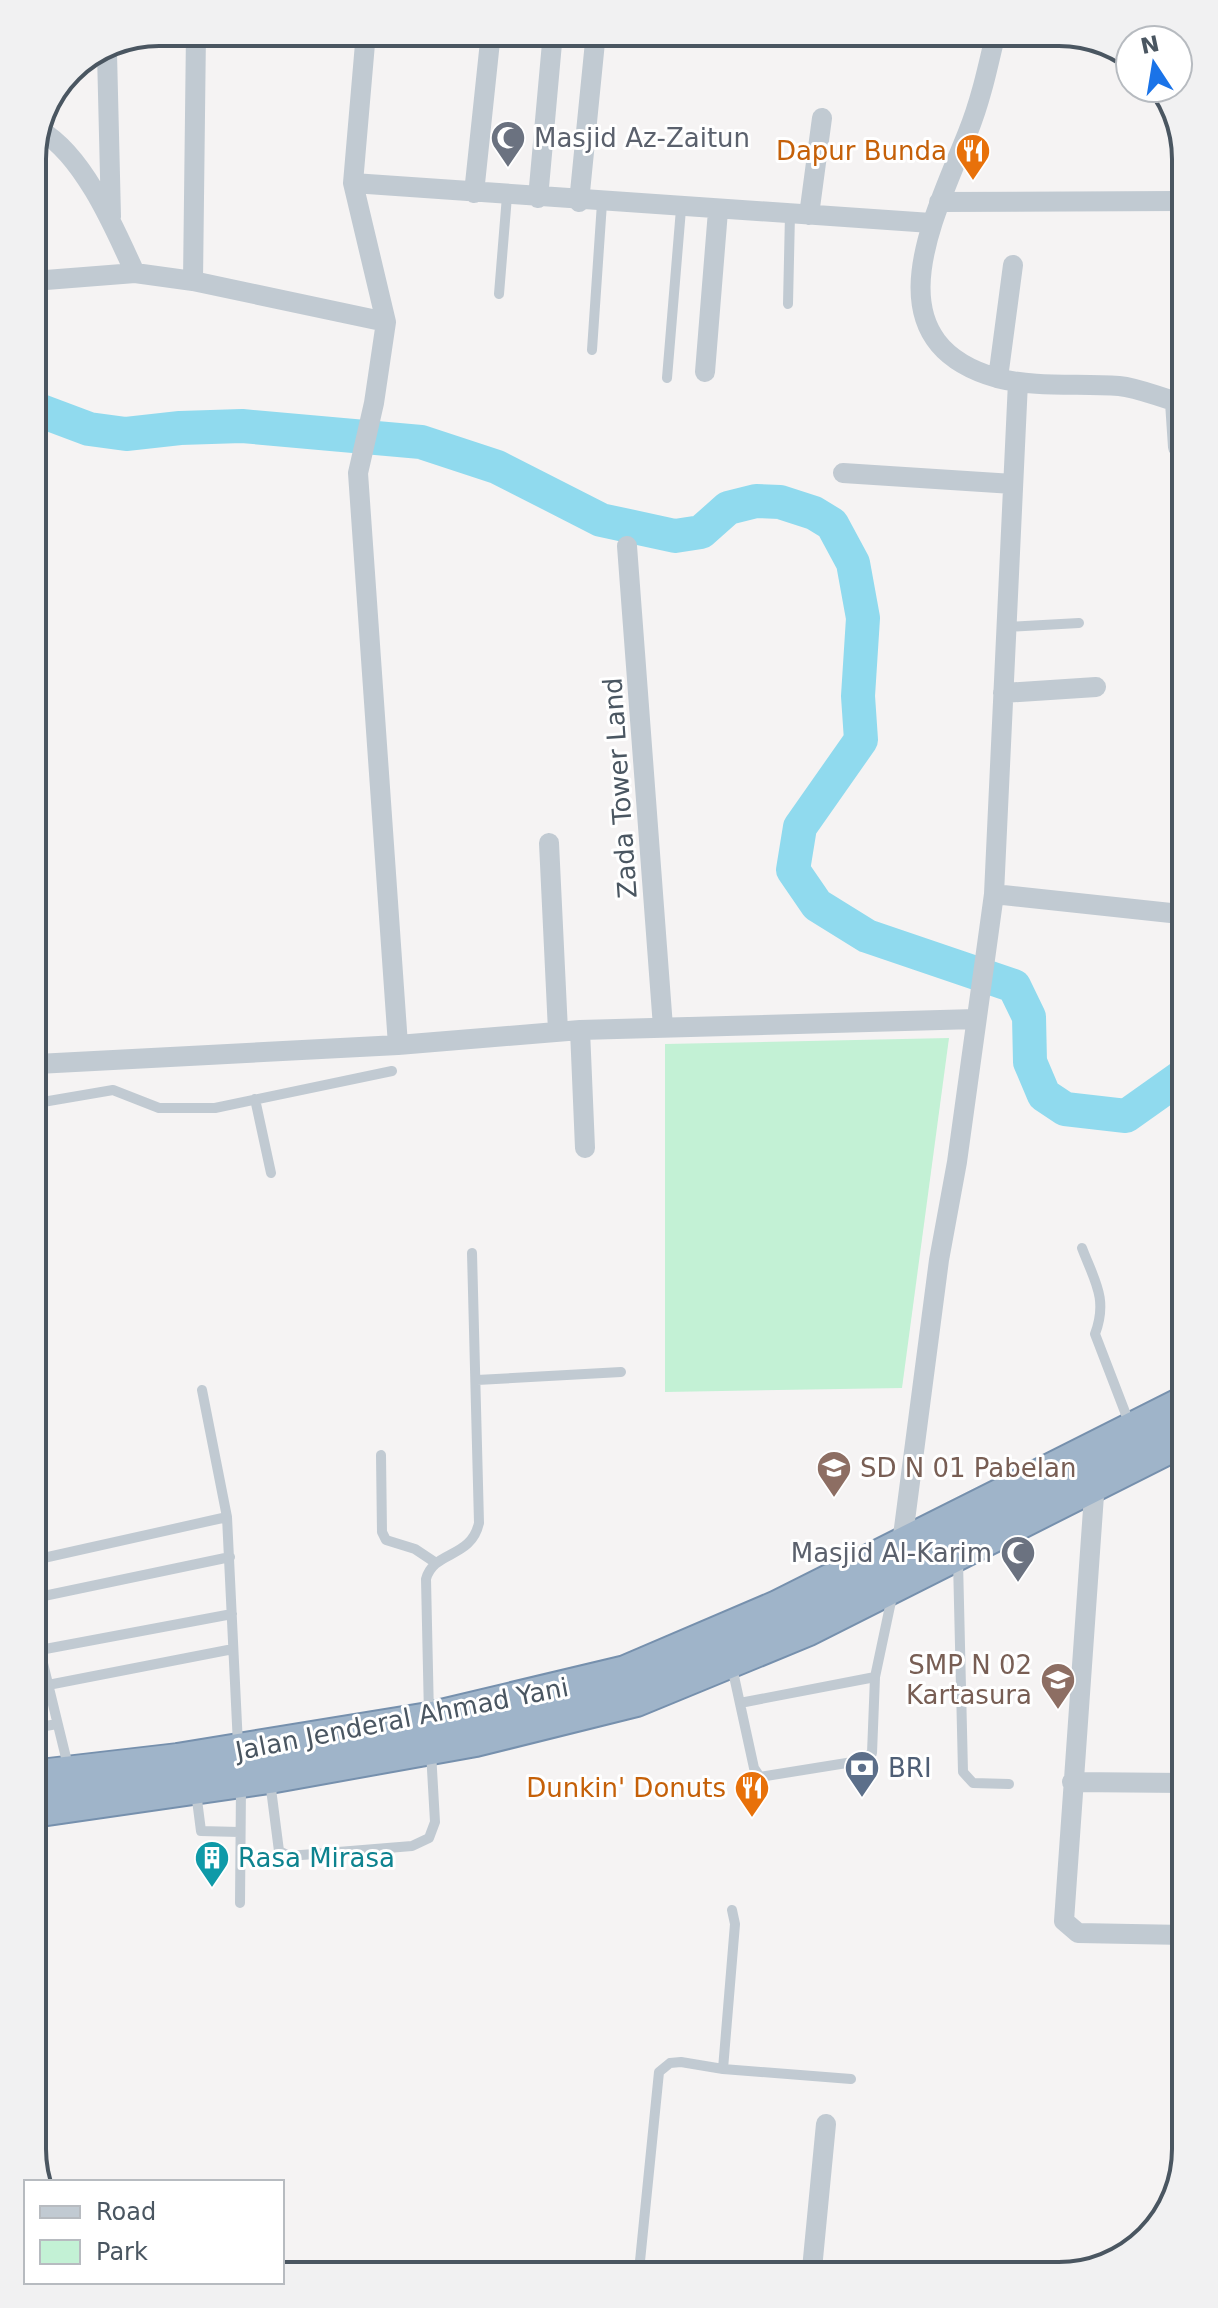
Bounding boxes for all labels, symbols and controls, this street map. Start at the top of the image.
north arrow [1114,24,1194,104]
text: N [1138,31,1162,59]
mosque icon: Masjid Az-Zaitun [489,119,527,169]
place label: Masjid Az-Zaitun [534,123,750,153]
restaurant icon: Dapur Bunda [954,132,992,182]
place label: Dapur Bunda [776,136,947,166]
street label: Zada Tower Land [597,677,643,899]
school or university icon: SD N 01 Pabelan [815,1449,853,1499]
place label: SD N 01 Pabelan [860,1453,1076,1483]
mosque icon: Masjid Al-Karim [999,1534,1037,1584]
place label: Masjid Al-Karim [791,1538,992,1568]
place label: SMP N 02 Kartasura [906,1650,1032,1710]
school or university icon: SMP N 02 Kartasura [1039,1661,1077,1711]
street label: Jalan Jenderal Ahmad Yani [231,1672,571,1766]
bank icon: BRI [843,1749,881,1799]
place label: BRI [888,1753,932,1783]
restaurant icon: Dunkin' Donuts [733,1769,771,1819]
place label: Dunkin' Donuts [526,1773,726,1803]
building icon: Rasa Mirasa [193,1839,231,1889]
place label: Rasa Mirasa [238,1843,395,1873]
legend [24,2180,284,2284]
text: Road [96,2198,156,2226]
text: Park [96,2238,148,2266]

